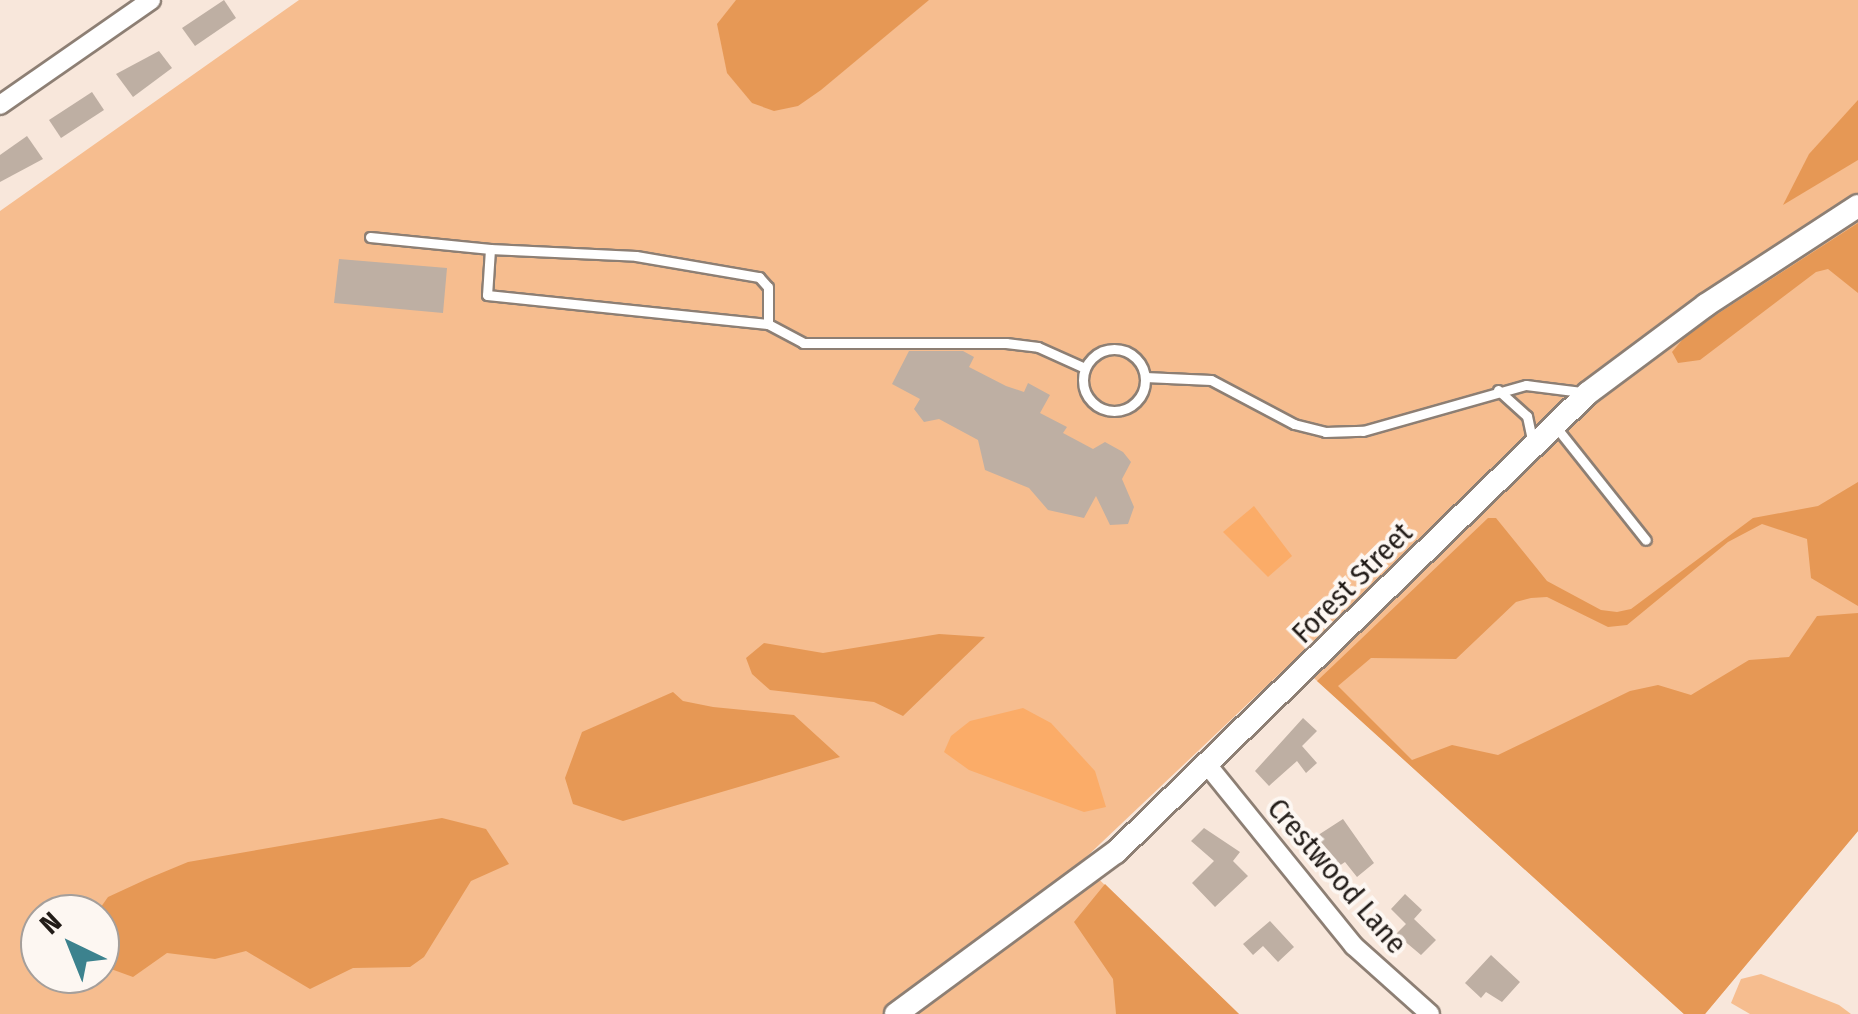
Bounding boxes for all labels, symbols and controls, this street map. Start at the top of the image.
street label: Forest Street [1284,515,1420,651]
street label: Crestwood Lane [1260,791,1414,961]
north arrow [20,894,120,994]
text: N [33,905,68,941]

